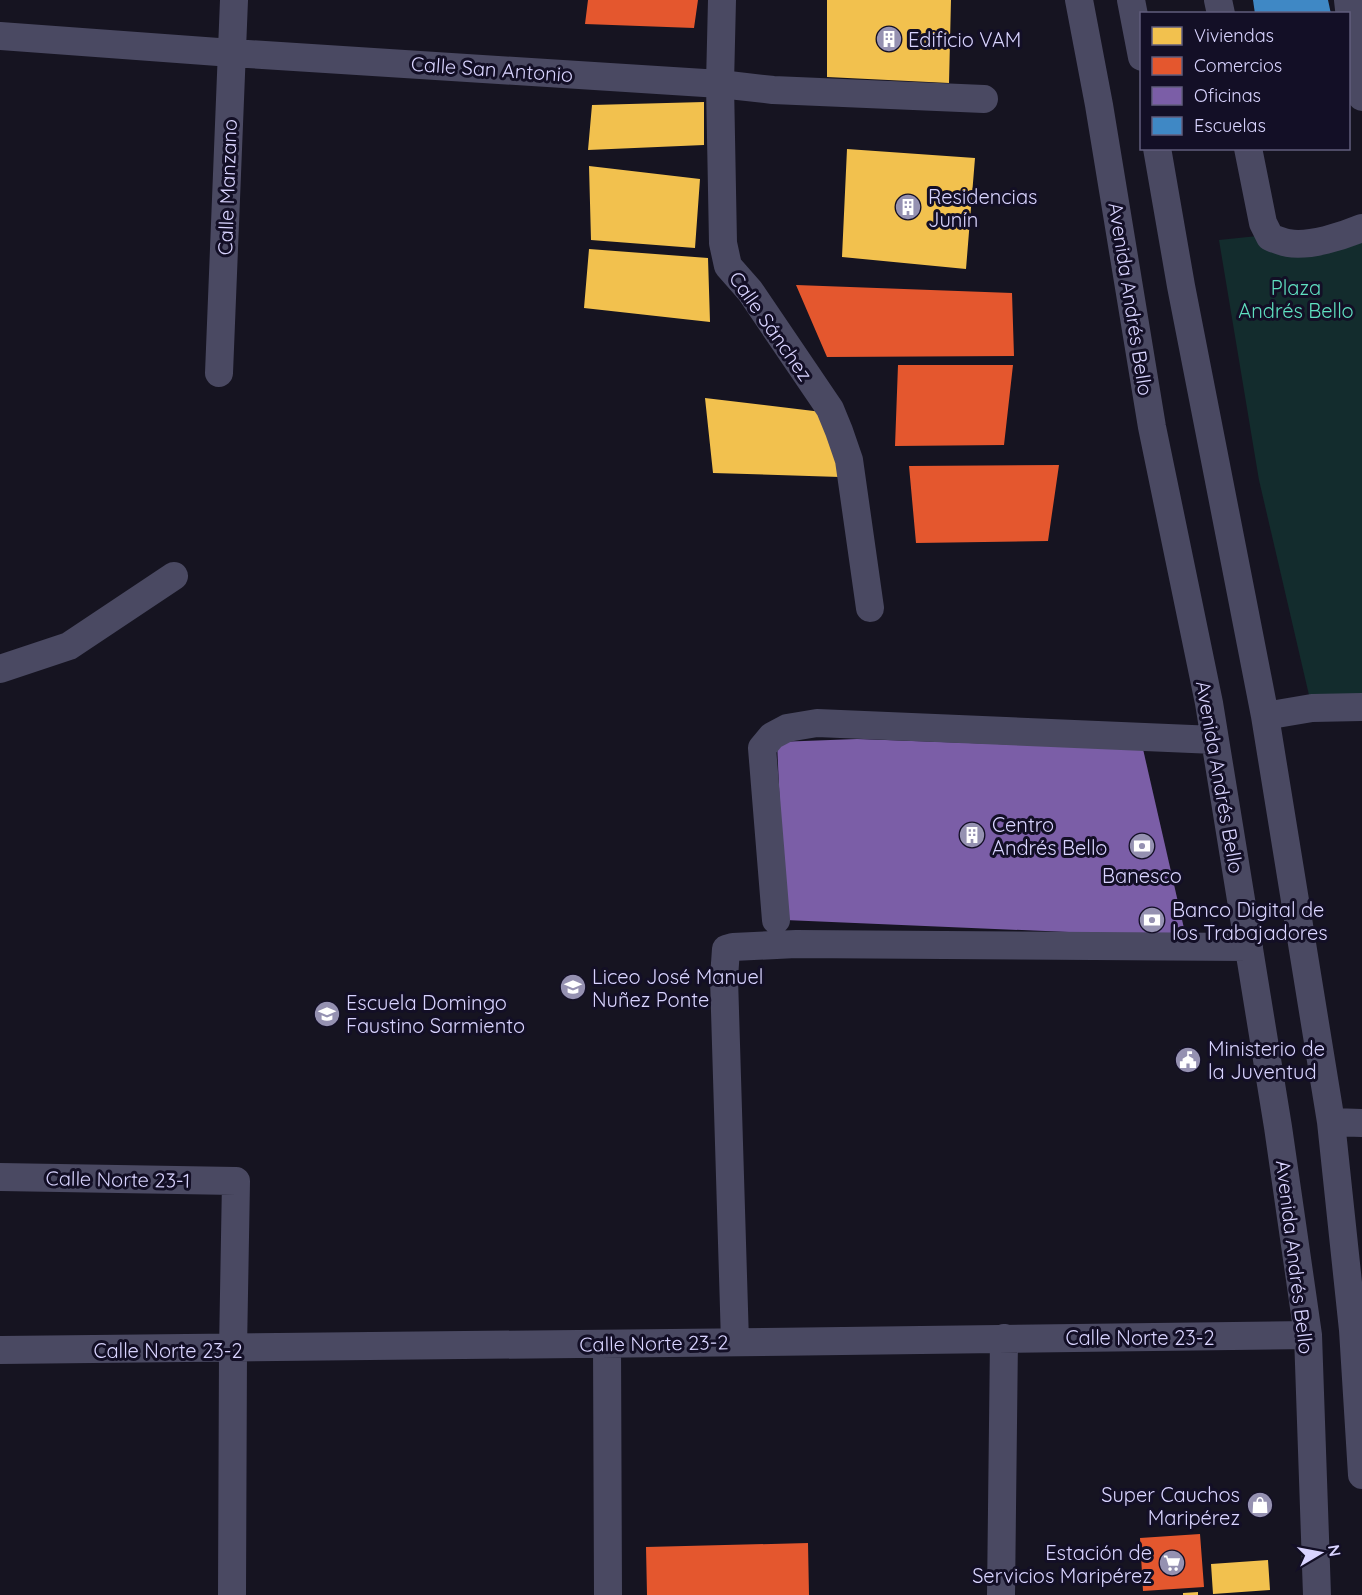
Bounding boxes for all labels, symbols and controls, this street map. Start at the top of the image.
legend [1140,12,1350,150]
building icon: Edificio VAM [874,24,904,54]
text: Viviendas [1194,24,1274,47]
place label: Edificio VAM [908,27,1021,52]
street label: Calle San Antonio [410,51,574,87]
text: Comercios [1194,54,1282,77]
text: Oficinas [1194,84,1261,107]
text: Escuelas [1194,114,1266,137]
street label: Calle Manzano [212,118,242,256]
place label: Residencias Junín [928,184,1037,232]
building icon: Residencias Junín [893,192,923,222]
street label: Avenida Andrés Bello [1103,201,1159,397]
street label: Calle Sánchez [724,266,818,386]
park label: Plaza Andrés Bello [1238,275,1354,323]
street label: Avenida Andrés Bello [1191,679,1249,875]
place label: Centro Andrés Bello [992,812,1107,860]
building icon: Centro Andrés Bello [957,820,987,850]
bank icon: Banesco [1127,831,1157,861]
place label: Banesco [1102,863,1182,888]
place label: Banco Digital de los Trabajadores [1172,897,1328,945]
bank icon: Banco Digital de los Trabajadores [1137,905,1167,935]
place label: Liceo José Manuel Nuñez Ponte [592,964,763,1012]
school or university icon: Liceo José Manuel Nuñez Ponte [558,972,588,1002]
place label: Escuela Domingo Faustino Sarmiento [346,990,525,1038]
school or university icon: Escuela Domingo Faustino Sarmiento [312,999,342,1029]
place label: Ministerio de la Juventud [1208,1036,1325,1084]
public building icon: Ministerio de la Juventud [1173,1045,1203,1075]
street label: Avenida Andrés Bello [1271,1159,1319,1355]
street label: Calle Norte 23-1 [46,1165,190,1193]
street label: Calle Norte 23-2 [1065,1325,1215,1350]
street label: Calle Norte 23-2 [579,1329,729,1357]
street label: Calle Norte 23-2 [93,1338,243,1363]
place label: Super Cauchos Maripérez [1101,1482,1240,1530]
shop icon: Super Cauchos Maripérez [1245,1490,1275,1520]
north arrow [1290,1523,1350,1583]
place label: Estación de Servicios Maripérez [972,1540,1152,1588]
text: N [1324,1543,1346,1558]
supermarket icon: Estación de Servicios Maripérez [1157,1548,1187,1578]

